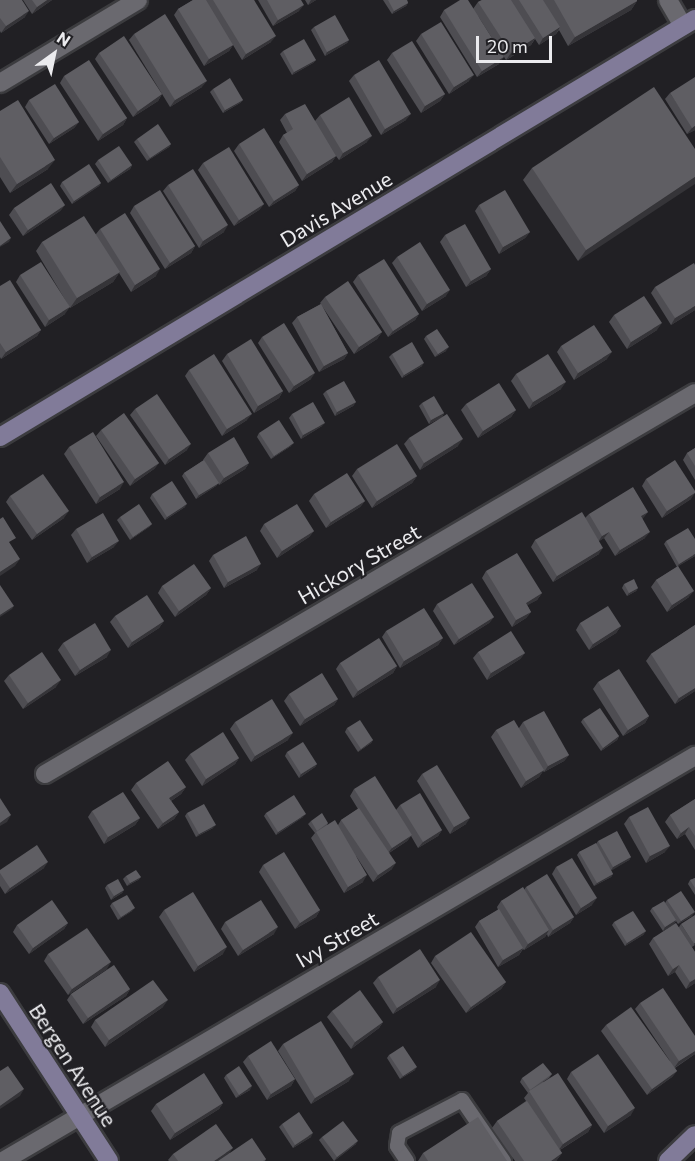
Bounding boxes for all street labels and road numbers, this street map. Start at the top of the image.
street label: Davis Avenue [276,166,396,252]
street label: Hickory Street [293,519,425,609]
street label: Ivy Street [291,905,383,973]
street label: Bergen Avenue [24,999,122,1131]

